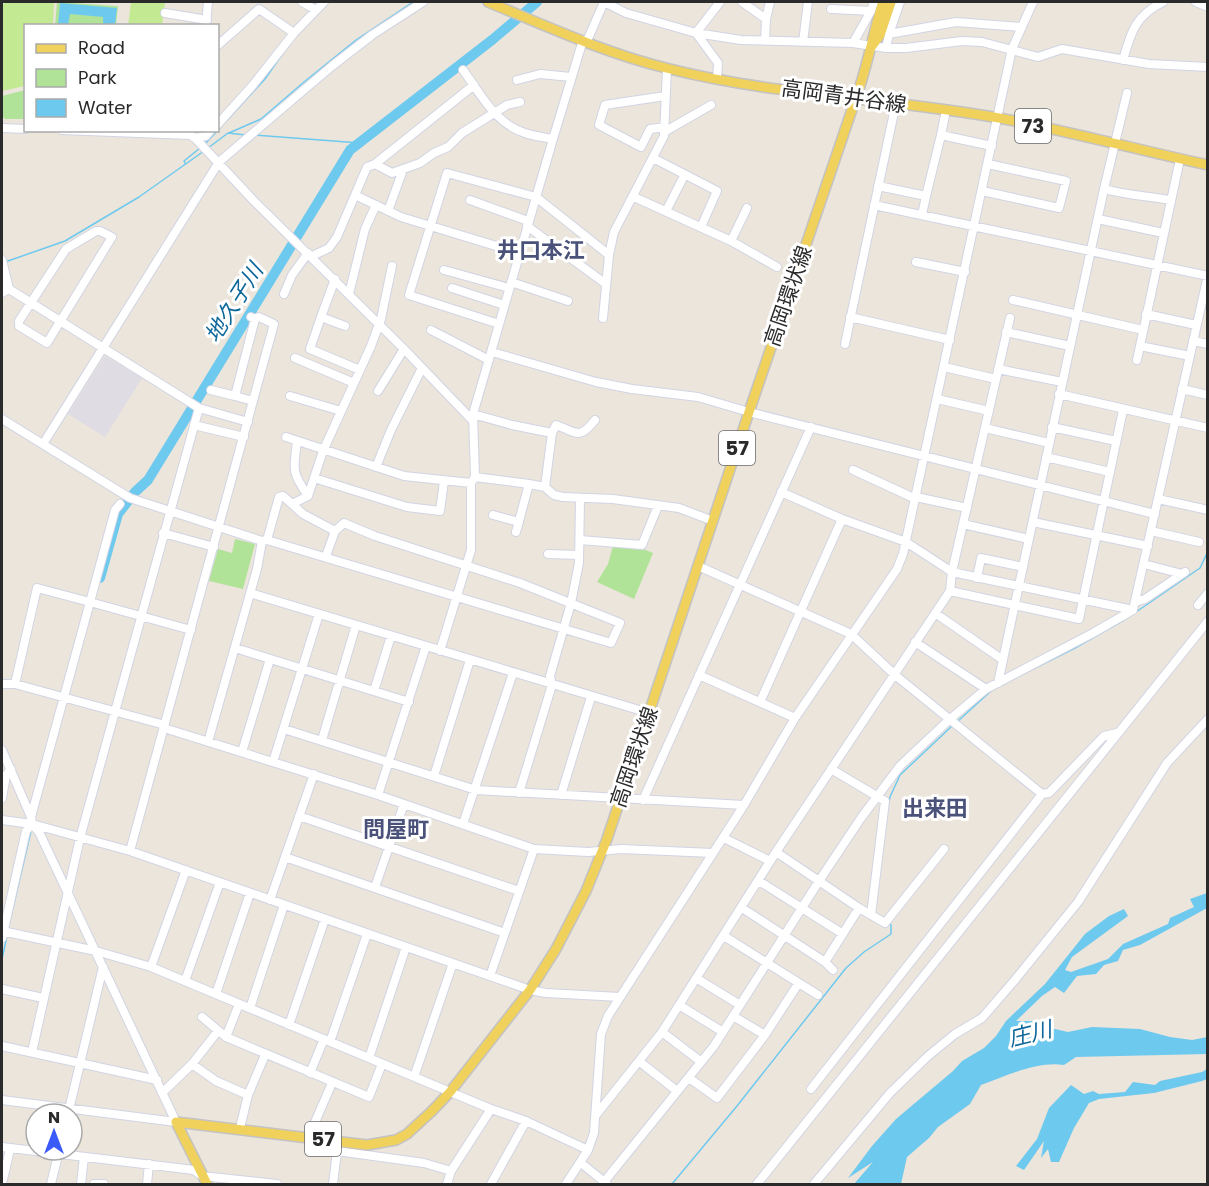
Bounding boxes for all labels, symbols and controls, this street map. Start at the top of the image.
legend [24,24,219,132]
text: Road [78,35,125,60]
text: Park [78,65,117,90]
street label: 高岡青井谷線 [780,73,908,119]
text: Water [78,95,132,120]
road number: 73 [1015,109,1051,143]
district label: 井口本江 [497,235,585,266]
street label: 高岡環状線 [757,242,819,350]
water label: 地久子川 [198,256,272,349]
road number: 57 [719,431,755,465]
street label: 高岡環状線 [603,703,665,811]
district label: 出来田 [902,793,968,824]
district label: 問屋町 [363,814,429,845]
water label: 庄川 [1005,1013,1057,1054]
north arrow [24,1102,84,1162]
text: N [48,1106,60,1129]
road number: 57 [305,1122,341,1156]

